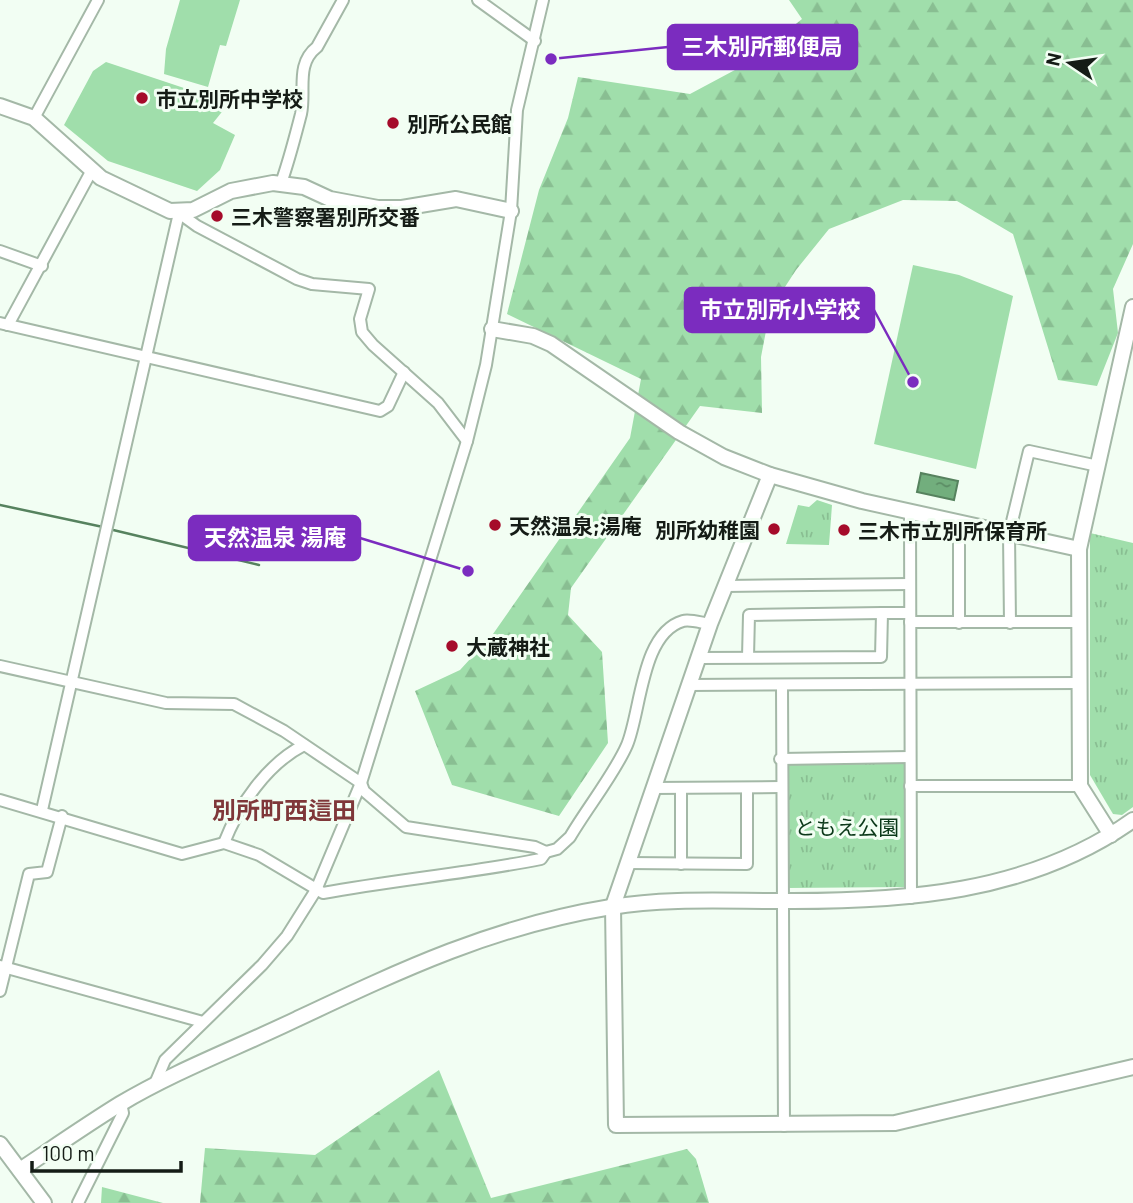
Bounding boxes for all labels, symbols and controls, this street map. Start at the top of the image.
callout: 三木別所郵便局 [668,25,857,69]
north arrow [1035,28,1105,98]
text: 三木別所郵便局 [682,32,843,60]
text: N [1040,50,1066,68]
place label: 市立別所中学校 [156,86,303,111]
marker: 市立別所中学校 [134,90,150,106]
place label: 別所公民館 [407,111,512,136]
marker: 別所公民館 [385,115,401,131]
place label: 三木警察署別所交番 [231,204,420,229]
marker: 三木警察署別所交番 [209,208,225,224]
callout: 市立別所小学校 [685,288,874,332]
text: 市立別所小学校 [700,295,861,323]
place label: 天然温泉;湯庵 [509,513,642,538]
callout: 天然温泉 湯庵 [189,516,360,560]
marker: 天然温泉;湯庵 [487,517,503,533]
place label: 別所幼稚園 [655,517,760,542]
place label: 三木市立別所保育所 [858,518,1047,543]
marker: 別所幼稚園 [766,521,782,537]
marker: 三木市立別所保育所 [836,522,852,538]
text: 天然温泉 湯庵 [204,523,346,551]
place label: 大蔵神社 [466,634,550,659]
marker: 大蔵神社 [444,638,460,654]
district label: 別所町西這田 [212,795,356,824]
park label: ともえ公園 [795,814,900,839]
scale bar [32,1130,180,1174]
text: 100 m [42,1140,95,1165]

